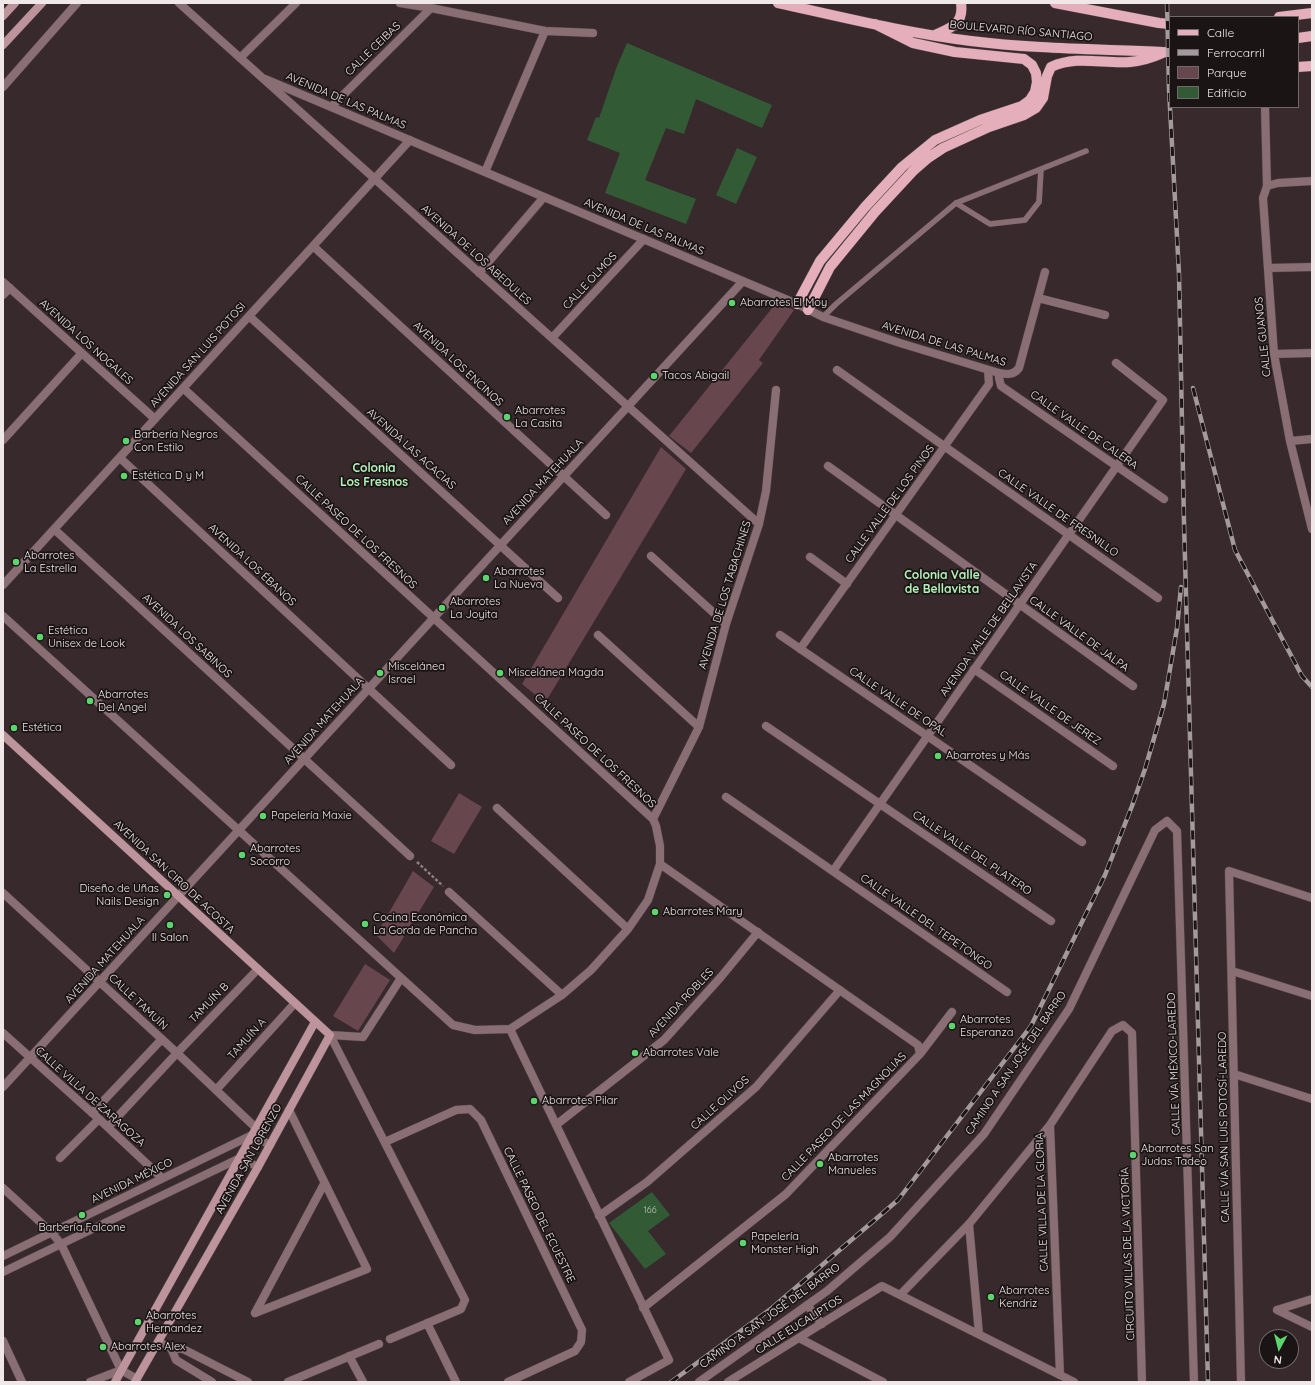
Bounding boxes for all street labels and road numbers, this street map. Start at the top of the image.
street label: BOULEVARD RÍO SANTIAGO [949,18,1093,44]
street label: CALLE CEIBAS [343,19,403,79]
street label: AVENIDA DE LAS PALMAS [284,70,408,132]
street label: AVENIDA DE LAS PALMAS [582,196,706,258]
street label: AVENIDA DE LOS ABEDULES [418,202,534,308]
street label: CALLE OLMOS [560,250,620,312]
street label: CALLE GUANOS [1252,296,1274,378]
street label: AVENIDA LOS NOGALES [37,297,135,387]
street label: AVENIDA SAN LUIS POTOSI [147,300,249,410]
street label: AVENIDA LOS ENCINOS [410,319,506,409]
street label: AVENIDA DE LAS PALMAS [880,319,1008,369]
street label: CALLE VALLE DE CALERA [1028,388,1140,472]
street label: AVENIDA LAS ACACIAS [364,406,458,492]
street label: AVENIDA MATEHUALA [500,436,586,528]
street label: CALLE VALLE DE LOS PINOS [843,442,937,566]
street label: CALLE VALLE DE FRESNILLO [995,466,1121,560]
street label: CALLE PASEO DE LOS FRESNOS [292,472,420,592]
street label: AVENIDA DE LOS TABACHINES [696,519,754,671]
street label: AVENIDA LOS ÉBANOS [205,521,299,609]
street label: AVENIDA VALLE DE BELLAVISTA [937,559,1041,699]
street label: AVENIDA LOS SABINOS [140,591,234,681]
street label: CALLE VALLE DE JALPA [1027,593,1131,675]
street label: CALLE VALLE DE OPAL [847,664,949,740]
street label: CALLE VALLE DE JEREZ [997,668,1103,748]
street label: AVENIDA MATEHUALA [281,675,367,767]
street label: CALLE PASEO DE LOS FRESNOS [531,691,659,811]
street label: CALLE VALLE DEL PLATERO [910,808,1034,898]
street label: AVENIDA SAN CIRO DE ACOSTA [111,817,237,937]
street label: CALLE VALLE DEL TEPETONGO [858,871,994,973]
street label: AVENIDA MATEHUALA [62,914,148,1006]
street label: AVENIDA ROBLES [646,966,716,1040]
street label: CALLE TAMUÍN [106,971,170,1033]
street label: TAMUÍN B [187,980,231,1026]
street label: CAMINO A SAN JOSÉ DEL BARRO [963,989,1069,1137]
street label: CALLE VÍA MÉXICO-LAREDO [1165,992,1183,1136]
street label: TAMUÍN A [225,1016,269,1062]
street label: CALLE VÍA SAN LUIS POTOSÍ-LAREDO [1216,1031,1232,1223]
street label: CALLE VILLA DE ZARAGOZA [32,1044,148,1150]
street label: CALLE PASEO DE LAS MAGNOLIAS [779,1050,909,1184]
street label: CALLE OLIVOS [688,1073,752,1133]
street label: AVENIDA SAN LORENZO [213,1102,285,1216]
street label: CALLE VILLA DE LA GLORIA [1033,1132,1051,1272]
street label: CALLE PASEO DEL ECUESTRE [500,1145,578,1285]
street label: AVENIDA MÉXICO [89,1156,175,1206]
street label: CIRCUITO VILLAS DE LA VICTORÍA [1118,1167,1138,1341]
street label: CAMINO A SAN JOSÉ DEL BARRO [697,1261,843,1371]
street label: CALLE EUCALIPTOS [753,1293,845,1357]

